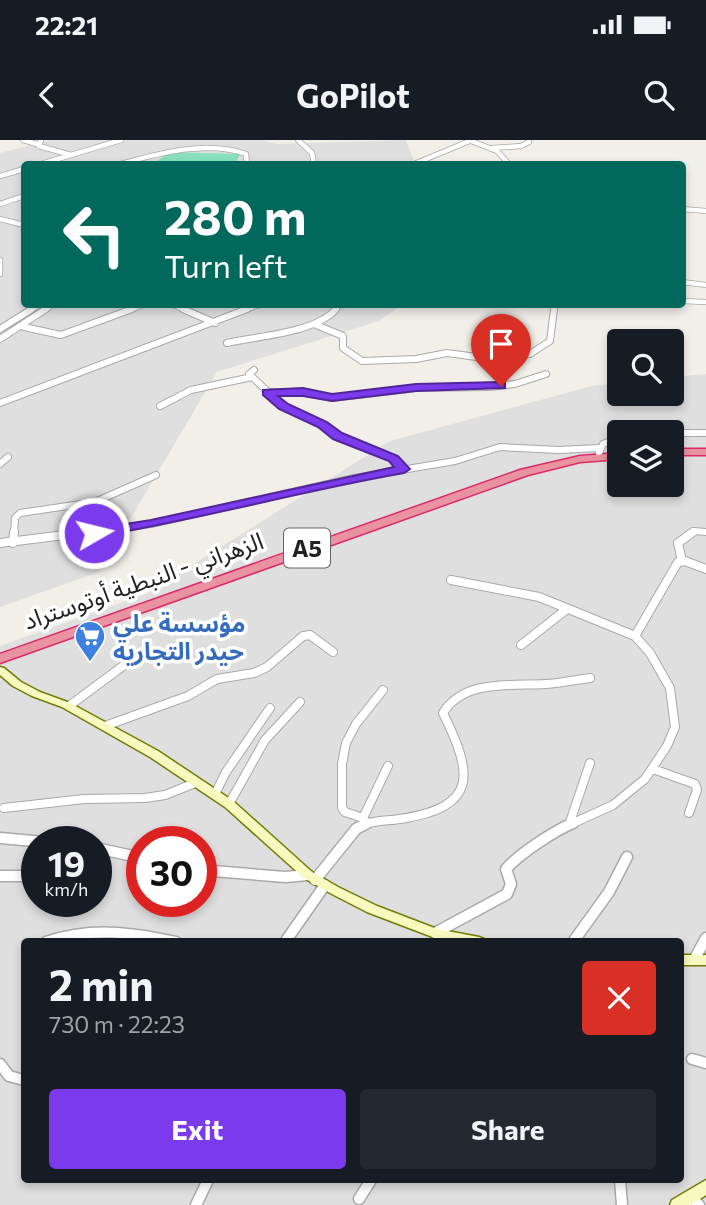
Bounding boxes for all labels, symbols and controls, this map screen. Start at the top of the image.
text: 22:21 [35,9,98,40]
text: GoPilot [296,75,410,115]
icon: back [28,76,66,114]
icon: search [640,76,678,114]
text: 280 m [164,185,307,245]
icon: left [49,189,140,280]
text: Turn left [164,245,288,285]
pin [471,314,531,386]
icon: arrive [482,325,520,363]
map controls [607,329,684,497]
button: search [607,329,684,406]
button: layers [607,420,684,497]
position arrow [57,496,131,570]
street label: الزهراني - النبطية أوتوستراد [19,525,269,640]
road number: A5 [284,528,330,568]
place label: مؤسسة علي حيدر التجاريه [113,608,246,666]
supermarket icon: مؤسسة علي حيدر التجاريه [73,619,107,663]
speed limit sign: 30 [126,826,217,917]
text: 19 [48,841,85,884]
text: km/h [45,878,88,900]
text: 2 min [49,958,154,1010]
button: close [582,961,656,1035]
text: 730 m · 22:23 [49,1010,185,1038]
button: Exit [49,1089,346,1169]
button: Share [360,1089,656,1169]

